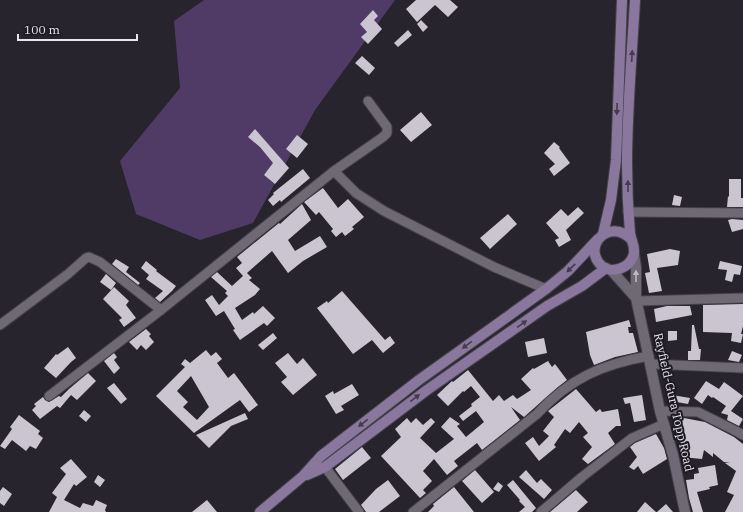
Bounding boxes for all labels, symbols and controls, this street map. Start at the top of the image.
scale bar [18,16,137,42]
text: 100 m [24,22,60,37]
one-way arrow [629,49,635,62]
one-way arrow [614,103,621,115]
one-way arrow [625,179,631,192]
one-way arrow [566,263,576,272]
one-way arrow [633,269,639,282]
one-way arrow [517,320,527,328]
street label: Rayfield-Gura Topp Road [651,331,697,473]
one-way arrow [462,341,473,349]
one-way arrow [410,394,421,402]
one-way arrow [358,419,369,428]

